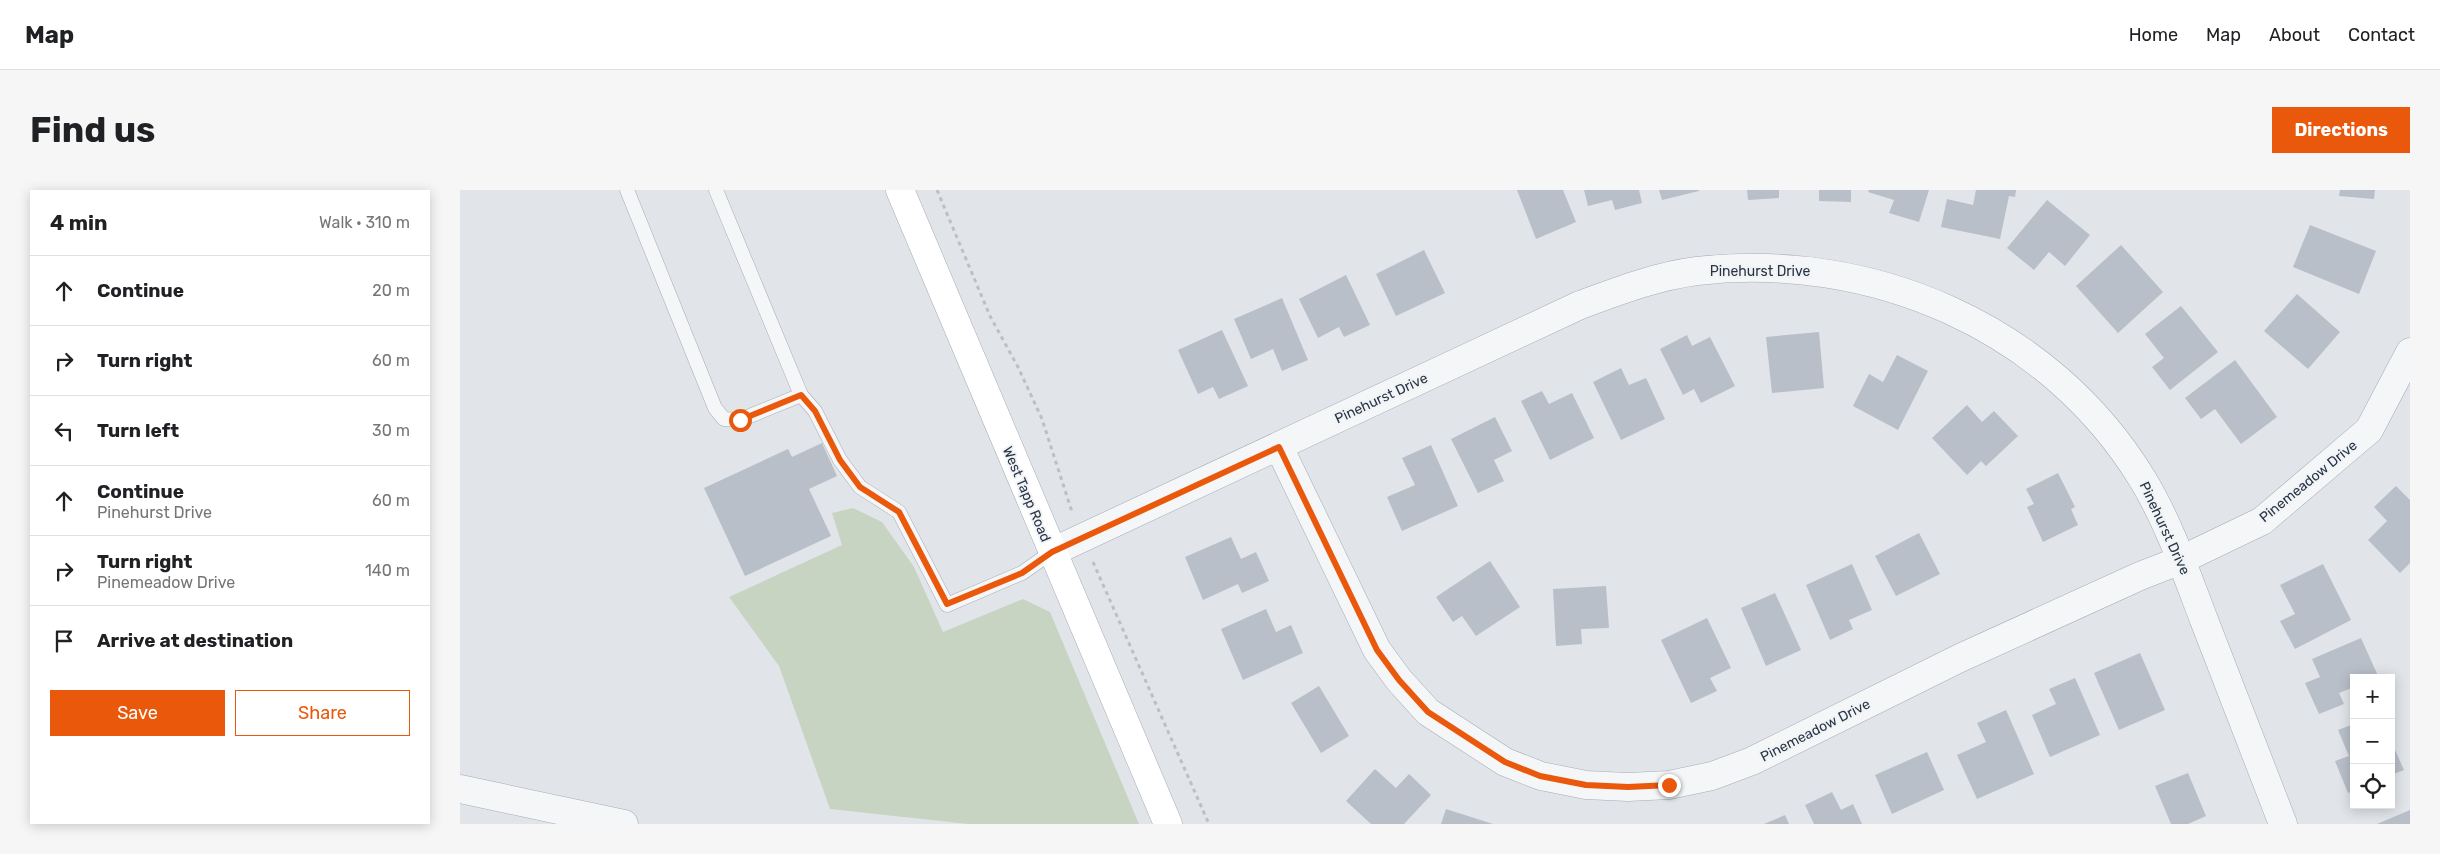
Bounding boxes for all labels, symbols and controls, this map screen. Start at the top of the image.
text: Map [25,21,74,49]
text: Home [2129,24,2178,46]
text: Map [2206,24,2241,46]
text: About [2269,24,2320,46]
text: Contact [2348,24,2415,46]
button: Directions [2272,107,2410,153]
text: Find us [30,109,155,151]
text: 4 min [50,210,108,235]
text: Walk · 310 m [319,213,410,232]
street label: Pinehurst Drive [1710,263,1811,280]
icon: ahead [50,277,78,305]
text: Continue [97,279,184,302]
text: 20 m [372,281,410,300]
icon: right [50,347,78,375]
text: Turn right [97,349,192,372]
text: 60 m [372,351,410,370]
street label: Pinehurst Drive [1332,369,1431,427]
route start [729,409,752,432]
icon: left [50,417,78,445]
text: Turn left [97,419,179,442]
text: 30 m [372,421,410,440]
street label: Pinemeadow Drive [2256,437,2361,526]
street label: West Tapp Road [999,444,1054,545]
street label: Pinehurst Drive [2136,479,2194,578]
text: Continue [97,480,184,503]
icon: ahead [50,487,78,515]
text: 60 m [372,491,410,510]
text: Pinehurst Drive [97,503,212,522]
text: Turn right [97,550,192,573]
icon: right [50,557,78,585]
text: 140 m [365,561,410,580]
text: Pinemeadow Drive [97,573,235,592]
icon: arrive [50,627,78,655]
text: Arrive at destination [97,629,293,652]
map controls [2350,674,2395,809]
button: + [2350,674,2395,719]
button: Save [50,690,225,736]
button: Share [235,690,410,736]
street label: Pinemeadow Drive [1757,695,1873,765]
button: − [2350,719,2395,764]
button: locate [2350,764,2395,809]
route end [1658,774,1681,797]

